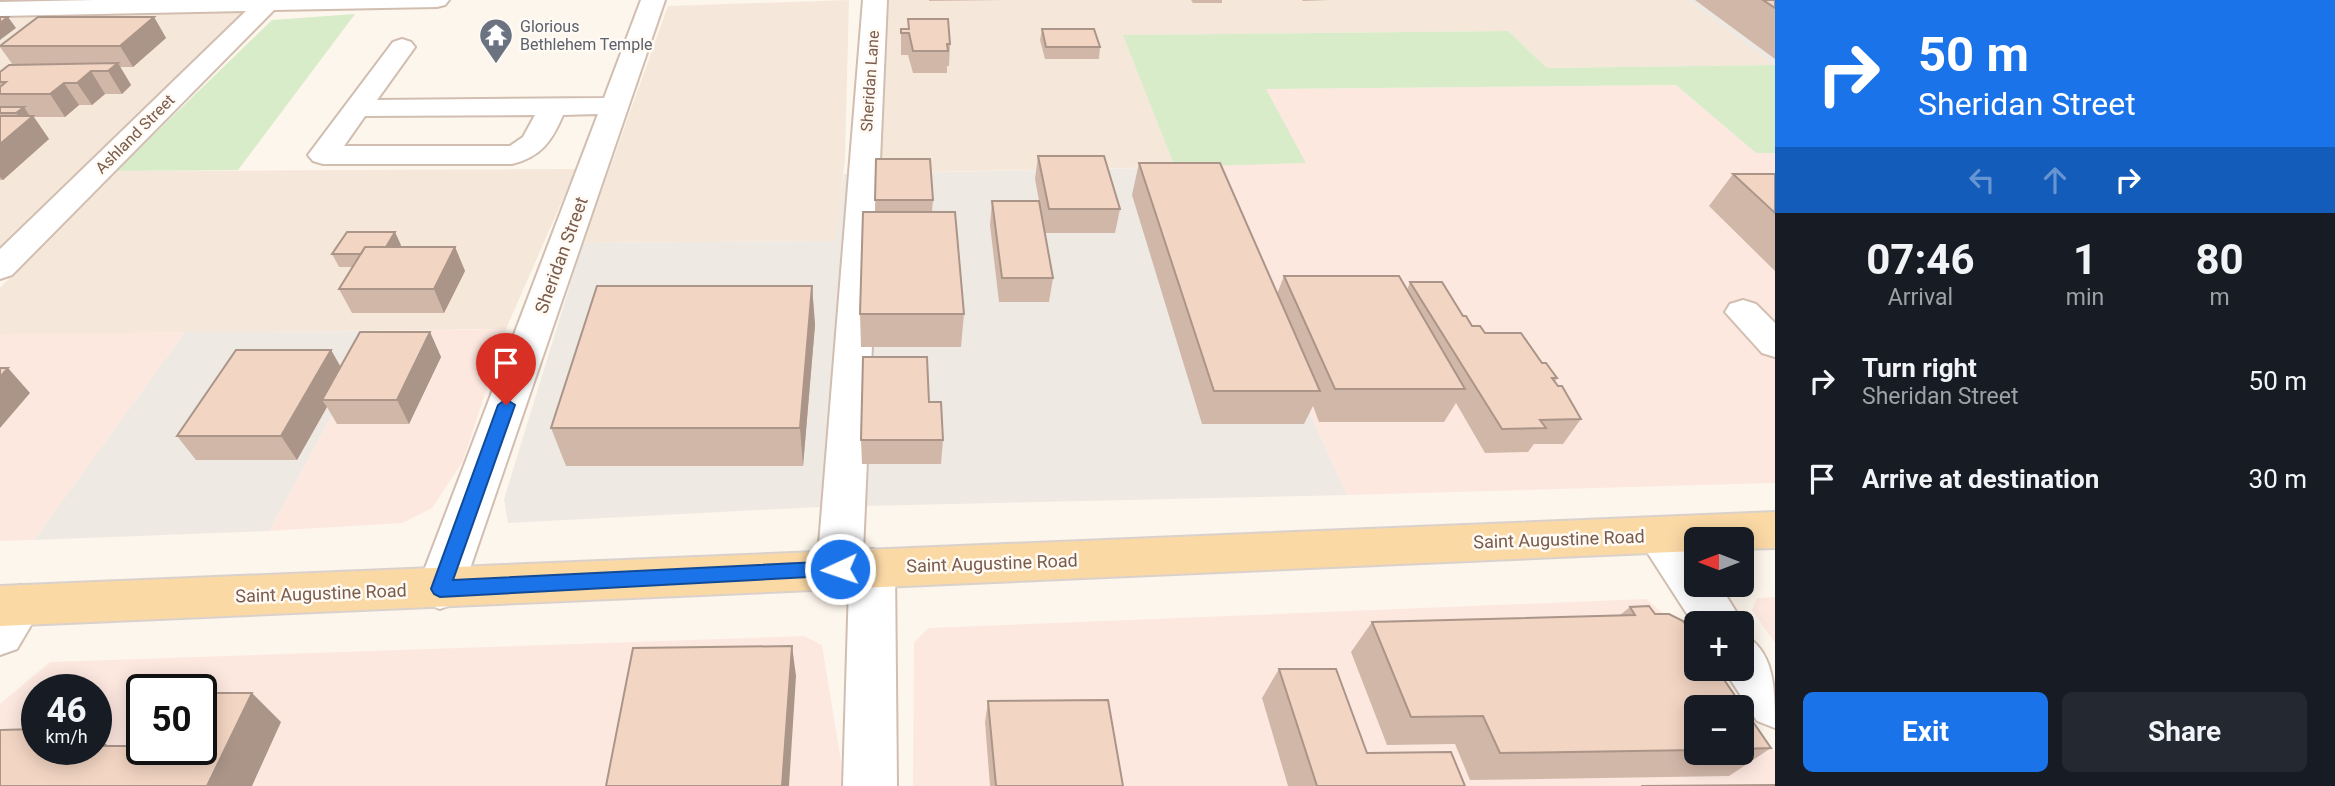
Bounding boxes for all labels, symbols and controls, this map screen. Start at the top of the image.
temple icon: Glorious Bethlehem Temple [477,16,515,65]
place label: Glorious Bethlehem Temple [520,17,653,54]
text: 50 m [1918,26,2029,83]
icon: right [1803,28,1894,119]
street label: Sheridan Lane [857,30,883,132]
text: Sheridan Street [1918,85,2136,123]
street label: Ashland Street [91,90,179,178]
icon: left [1963,161,2001,199]
icon: ahead [2036,161,2074,199]
icon: right [2109,161,2147,199]
street label: Sheridan Street [530,194,592,316]
text: 07:46 [1866,235,1975,284]
text: 1 [2073,235,2097,284]
text: 80 [2196,235,2244,284]
text: Arrival [1888,284,1953,311]
text: min [2066,284,2104,311]
text: m [2210,284,2230,311]
pin [476,333,536,405]
icon: arrive [487,344,525,382]
text: Turn right [1862,353,1977,383]
icon: right [1803,362,1841,400]
text: 50 m [2249,366,2307,396]
text: Sheridan Street [1862,383,2018,410]
icon: arrive [1803,460,1841,498]
text: Arrive at destination [1862,464,2099,494]
text: 30 m [2249,464,2307,494]
street label: Saint Augustine Road [1473,526,1645,552]
north arrow [1684,527,1754,597]
map controls [1684,527,1754,765]
position arrow [803,532,877,606]
street label: Saint Augustine Road [906,550,1078,576]
street label: Saint Augustine Road [235,580,407,606]
button: + [1684,611,1754,681]
speed limit sign: 50 [126,674,217,765]
text: 46 [46,690,87,731]
button: Exit [1803,692,2048,772]
button: Share [2062,692,2307,772]
button: − [1684,695,1754,765]
text: km/h [45,726,88,747]

